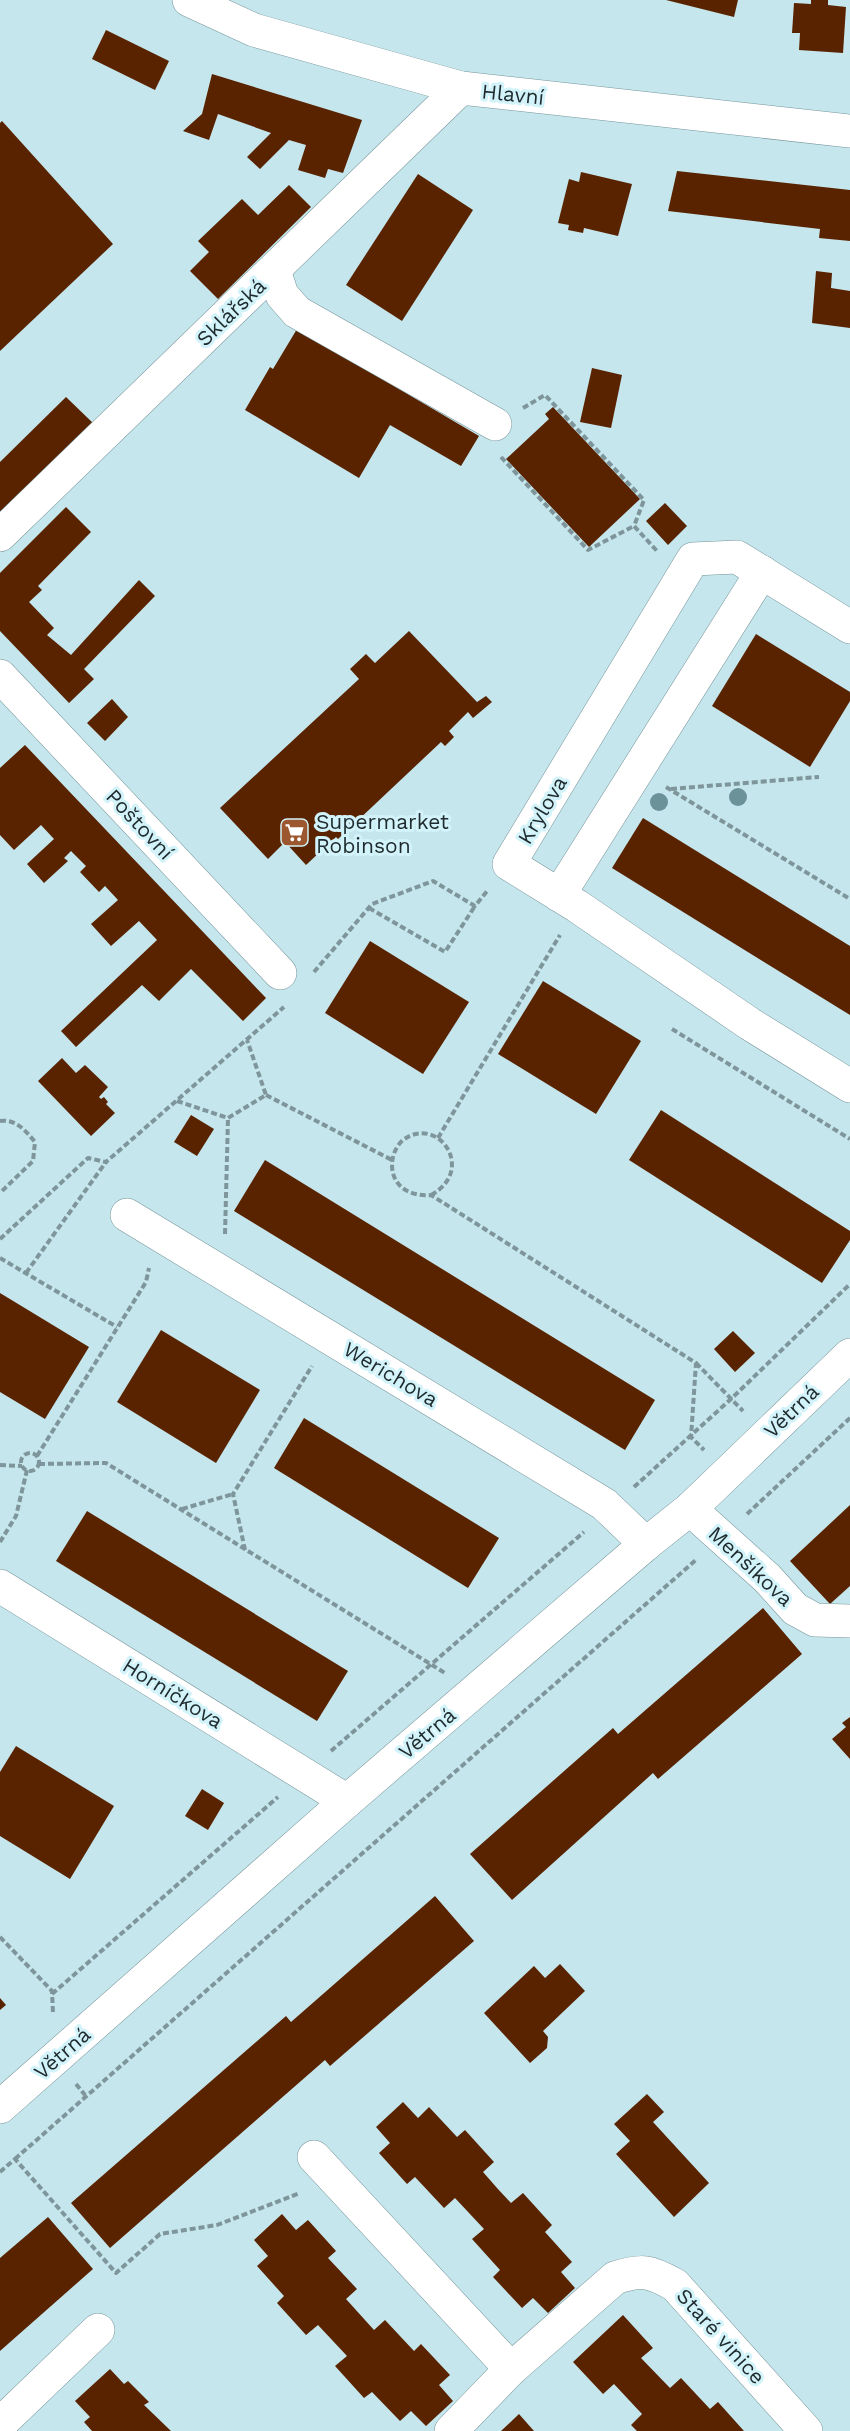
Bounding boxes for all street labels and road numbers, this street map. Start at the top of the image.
street label: Hlavní [480,78,546,110]
street label: Sklářská [191,273,271,351]
street label: Krylova [512,771,572,848]
street label: Poštovní [101,784,179,865]
street label: Werichova [339,1336,443,1412]
street label: Větrná [758,1379,824,1443]
street label: Menšíkova [704,1521,798,1611]
street label: Horníčkova [118,1652,228,1734]
street label: Větrná [393,1702,461,1764]
street label: Větrná [29,2022,95,2084]
street label: Staré vinice [672,2283,770,2389]

